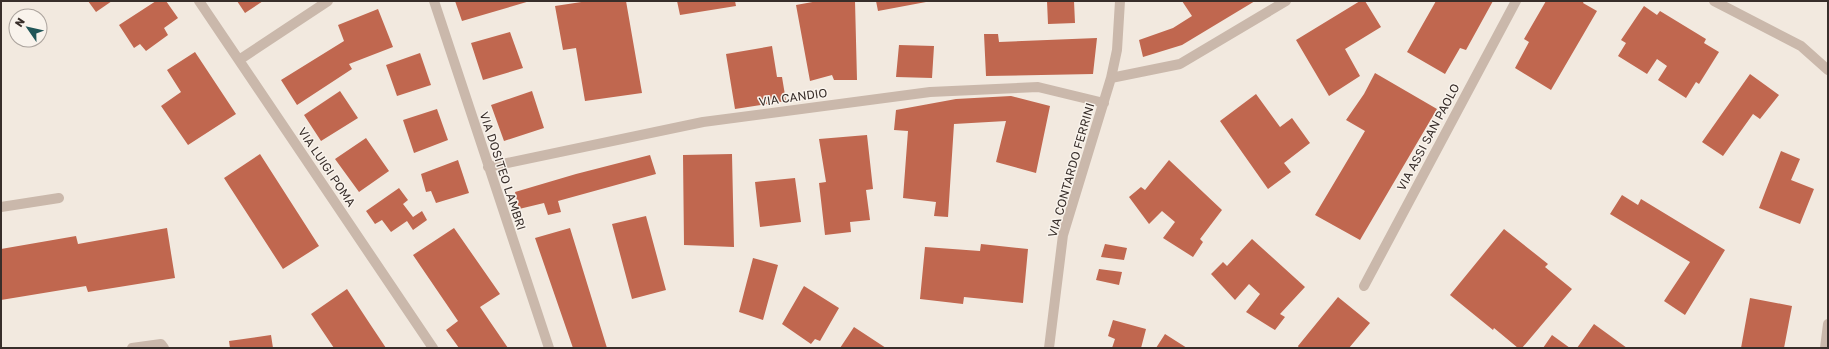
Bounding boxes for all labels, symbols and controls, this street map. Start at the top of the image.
north arrow [8,8,48,48]
text: N [12,15,27,29]
street label: VIA ASSI SAN PAOLO [1393,81,1463,193]
street label: VIA CANDIO [758,85,828,109]
street label: VIA CONTARDO FERRINI [1045,101,1097,239]
street label: VIA DOSITEO LAMBRI [477,110,529,232]
street label: VIA LUIGI POMA [295,125,359,209]

